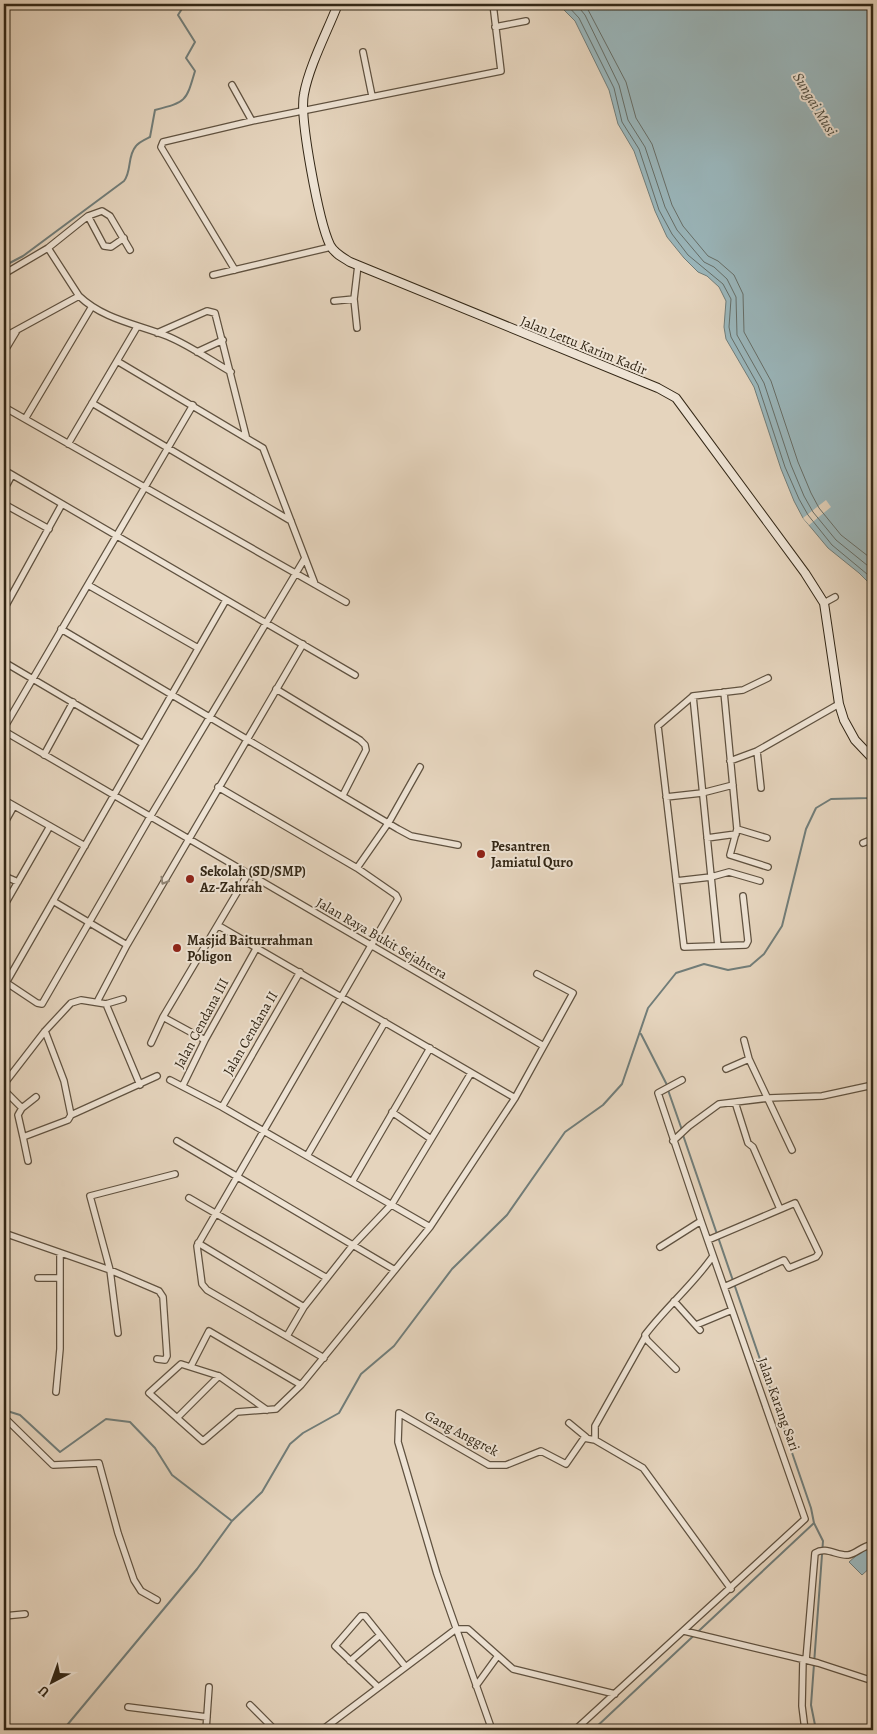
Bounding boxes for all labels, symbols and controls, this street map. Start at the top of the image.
water label: Sungai Musi [788,69,842,139]
street label: Jalan Lettu Karim Kadir [518,311,651,380]
place label: Pesantren Jamiatul Quro [491,837,573,872]
marker: Pesantren Jamiatul Quro [475,848,487,860]
place label: Sekolah (SD/SMP) Az-Zahrah [199,862,306,897]
marker: Sekolah (SD/SMP) Az-Zahrah [184,873,196,885]
one-way arrow [160,876,170,885]
street label: Jalan Raya Bukit Sejahtera [313,893,451,984]
place label: Masjid Baiturrahman Poligon [187,931,313,966]
marker: Masjid Baiturrahman Poligon [171,942,183,954]
street label: Jalan Cendana III [170,975,233,1072]
street label: Jalan Cendana II [219,988,282,1079]
street label: Jalan Karang Sari [753,1355,804,1454]
street label: Gang Anggrek [421,1406,502,1461]
north arrow [28,1656,78,1706]
text: U [34,1681,54,1702]

